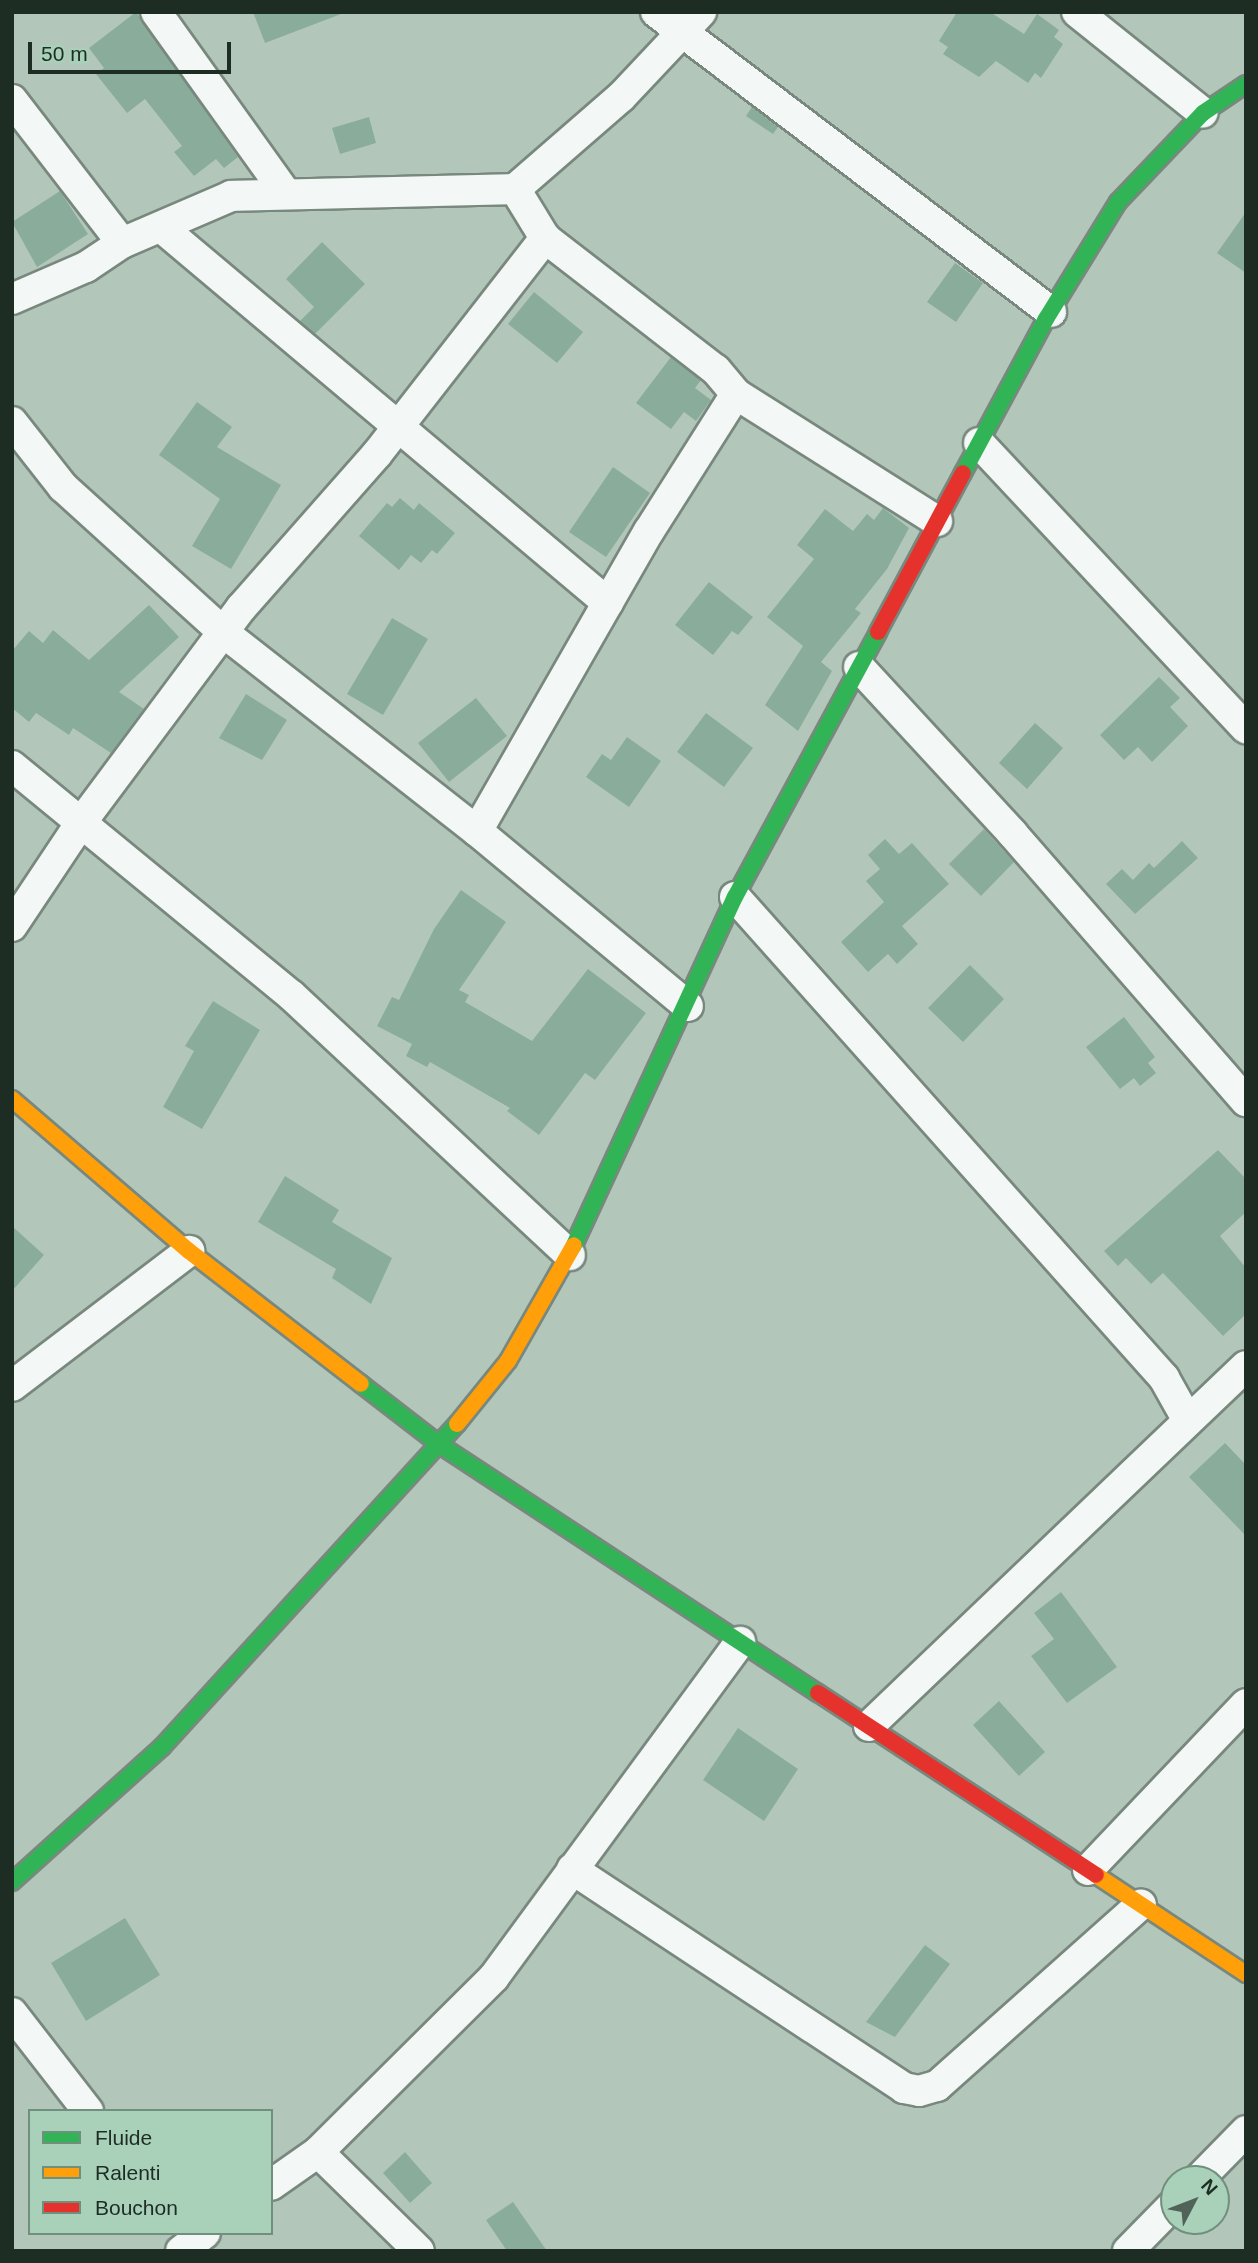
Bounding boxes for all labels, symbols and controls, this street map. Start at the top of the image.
scale bar [32,28,234,72]
text: 50 m [41,42,88,65]
legend [28,2109,273,2235]
text: Fluide [95,2126,152,2149]
text: Ralenti [95,2161,160,2184]
north arrow [1160,2165,1230,2235]
text: N [1197,2175,1222,2199]
text: Bouchon [95,2196,178,2219]

